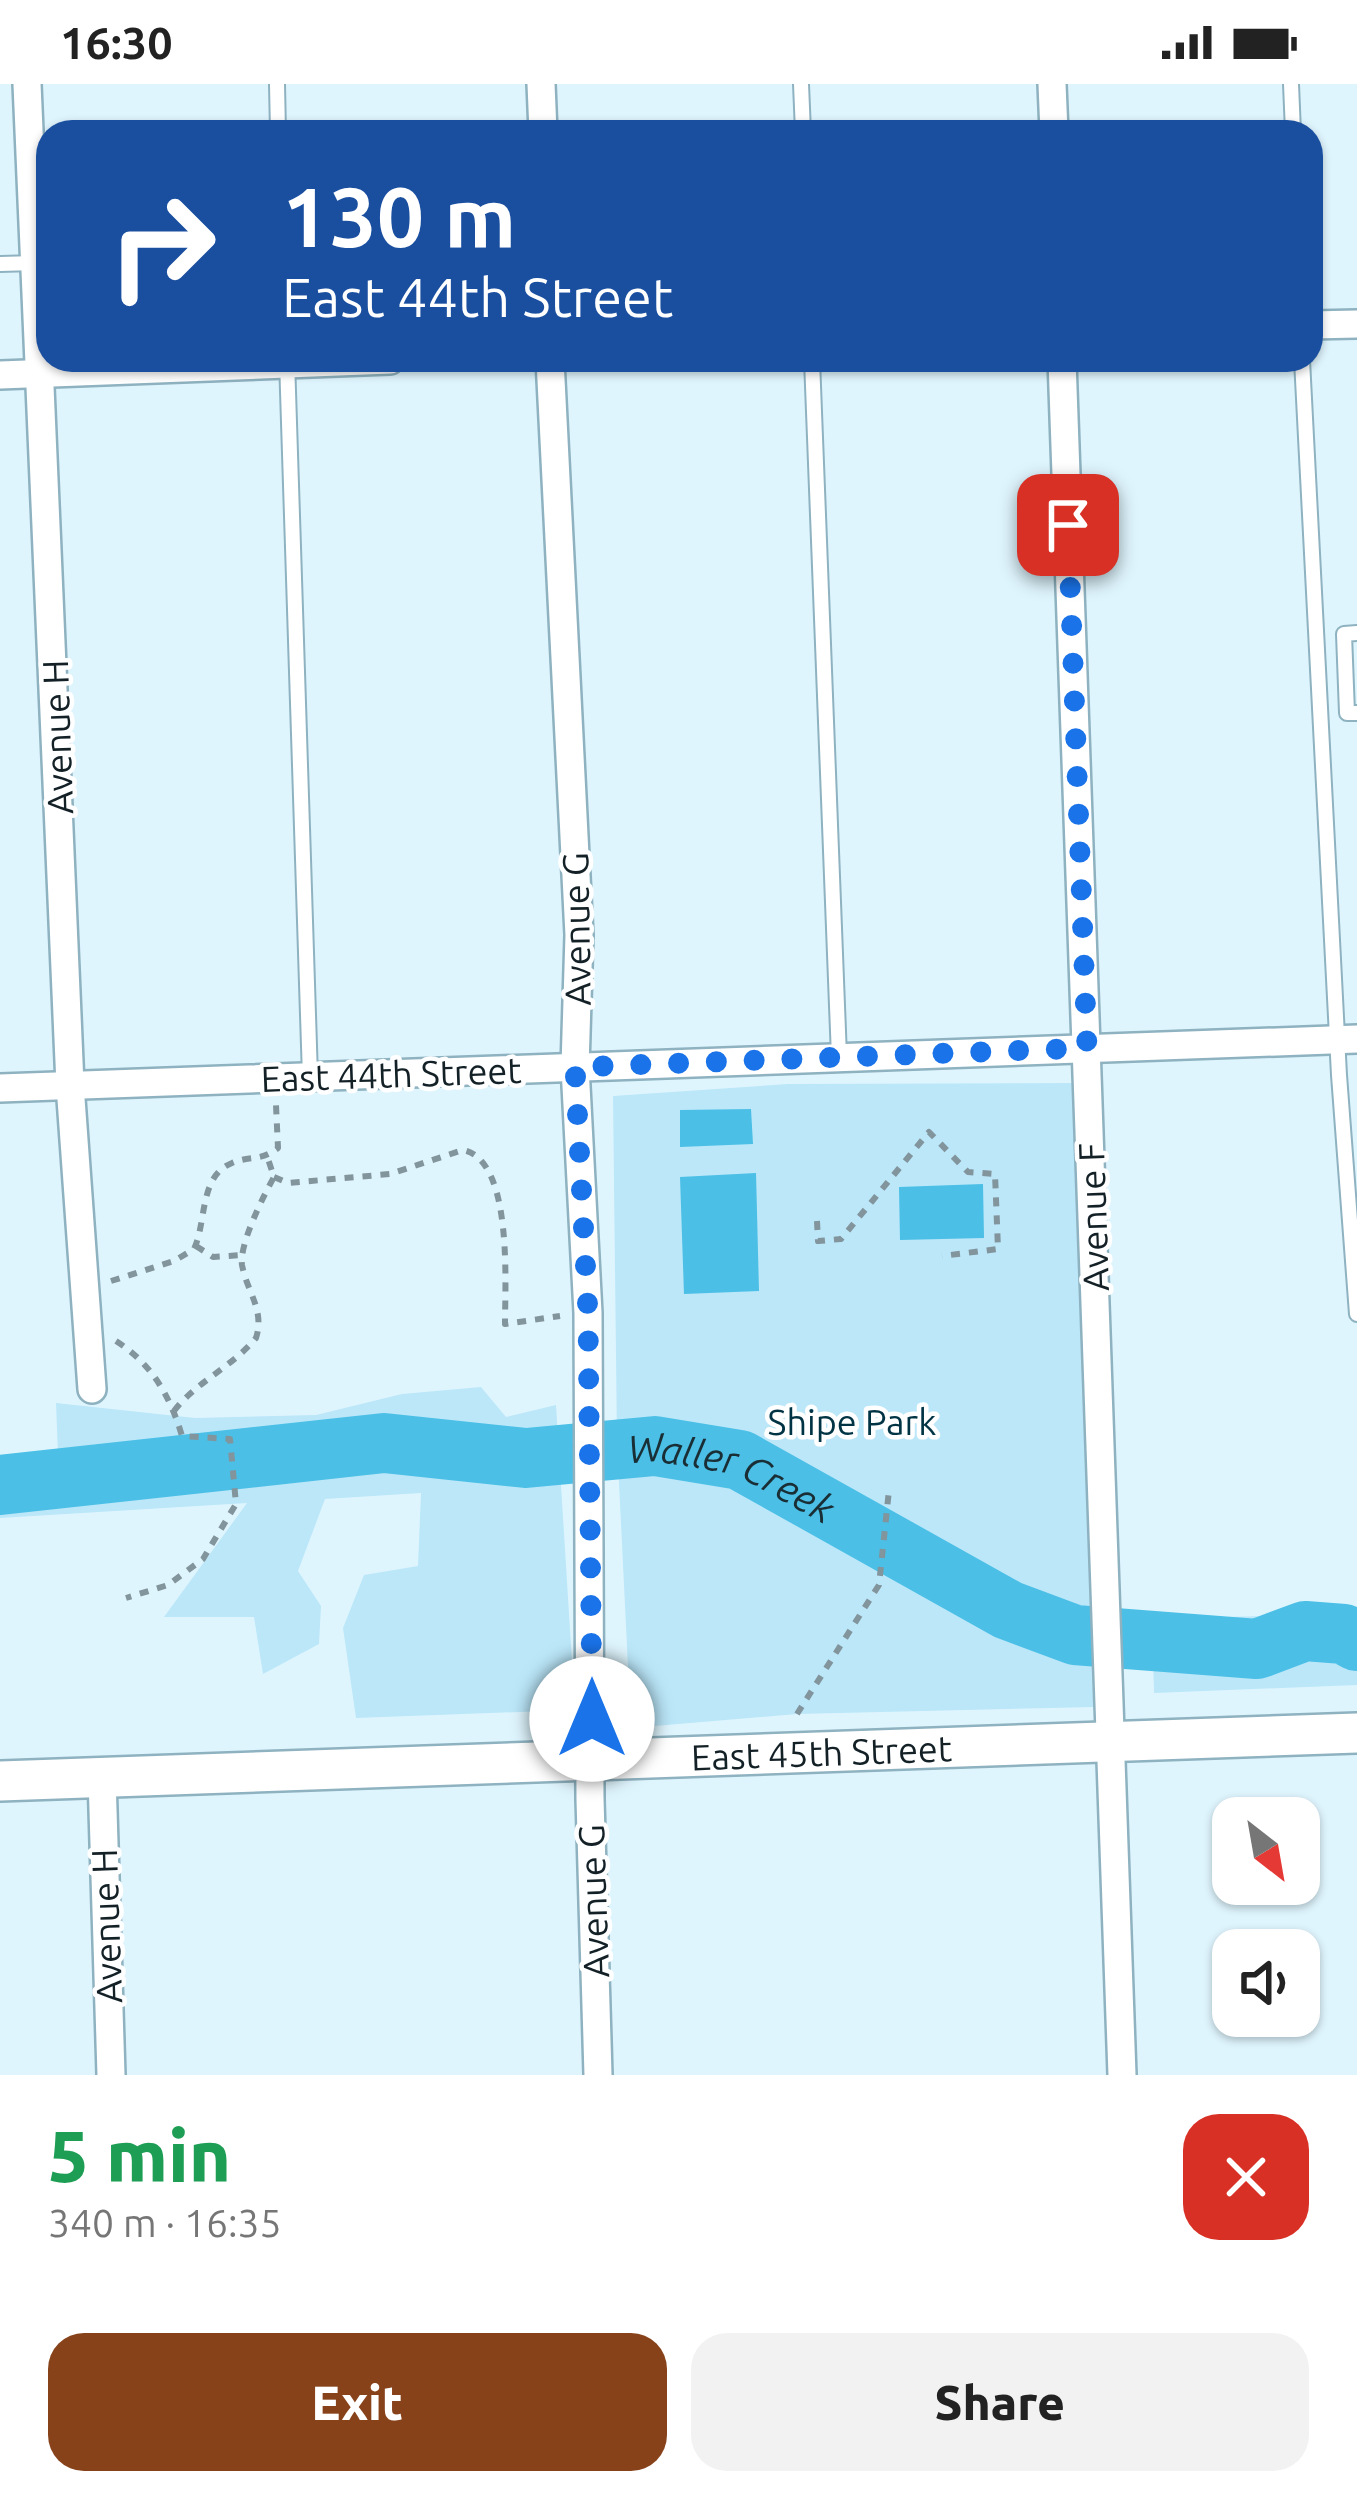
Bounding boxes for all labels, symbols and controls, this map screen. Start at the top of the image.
text: 16:30 [60,17,173,68]
icon: right [84,168,240,324]
text: 130 m [282,169,516,263]
text: East 44th Street [282,267,673,327]
pin [1017,474,1119,576]
icon: arrive [1035,492,1101,558]
street label: Avenue H [34,659,80,815]
street label: Avenue G [554,852,598,1006]
street label: East 44th Street [260,1049,522,1099]
street label: Avenue F [1070,1142,1116,1292]
park label: Shipe Park [768,1401,936,1442]
water label: Waller Creek [626,1424,843,1530]
position arrow [529,1656,655,1782]
street label: East 45th Street [690,1727,953,1777]
north arrow [1212,1797,1320,1905]
map controls [1212,1797,1320,2037]
street label: Avenue G [570,1824,616,1978]
street label: Avenue H [83,1848,129,2004]
button: sound [1212,1929,1320,2037]
button: close [1183,2114,1309,2240]
text: 5 min [48,2115,231,2196]
text: 340 m · 16:35 [48,2201,282,2244]
button: Exit [48,2333,667,2471]
button: Share [691,2333,1309,2471]

